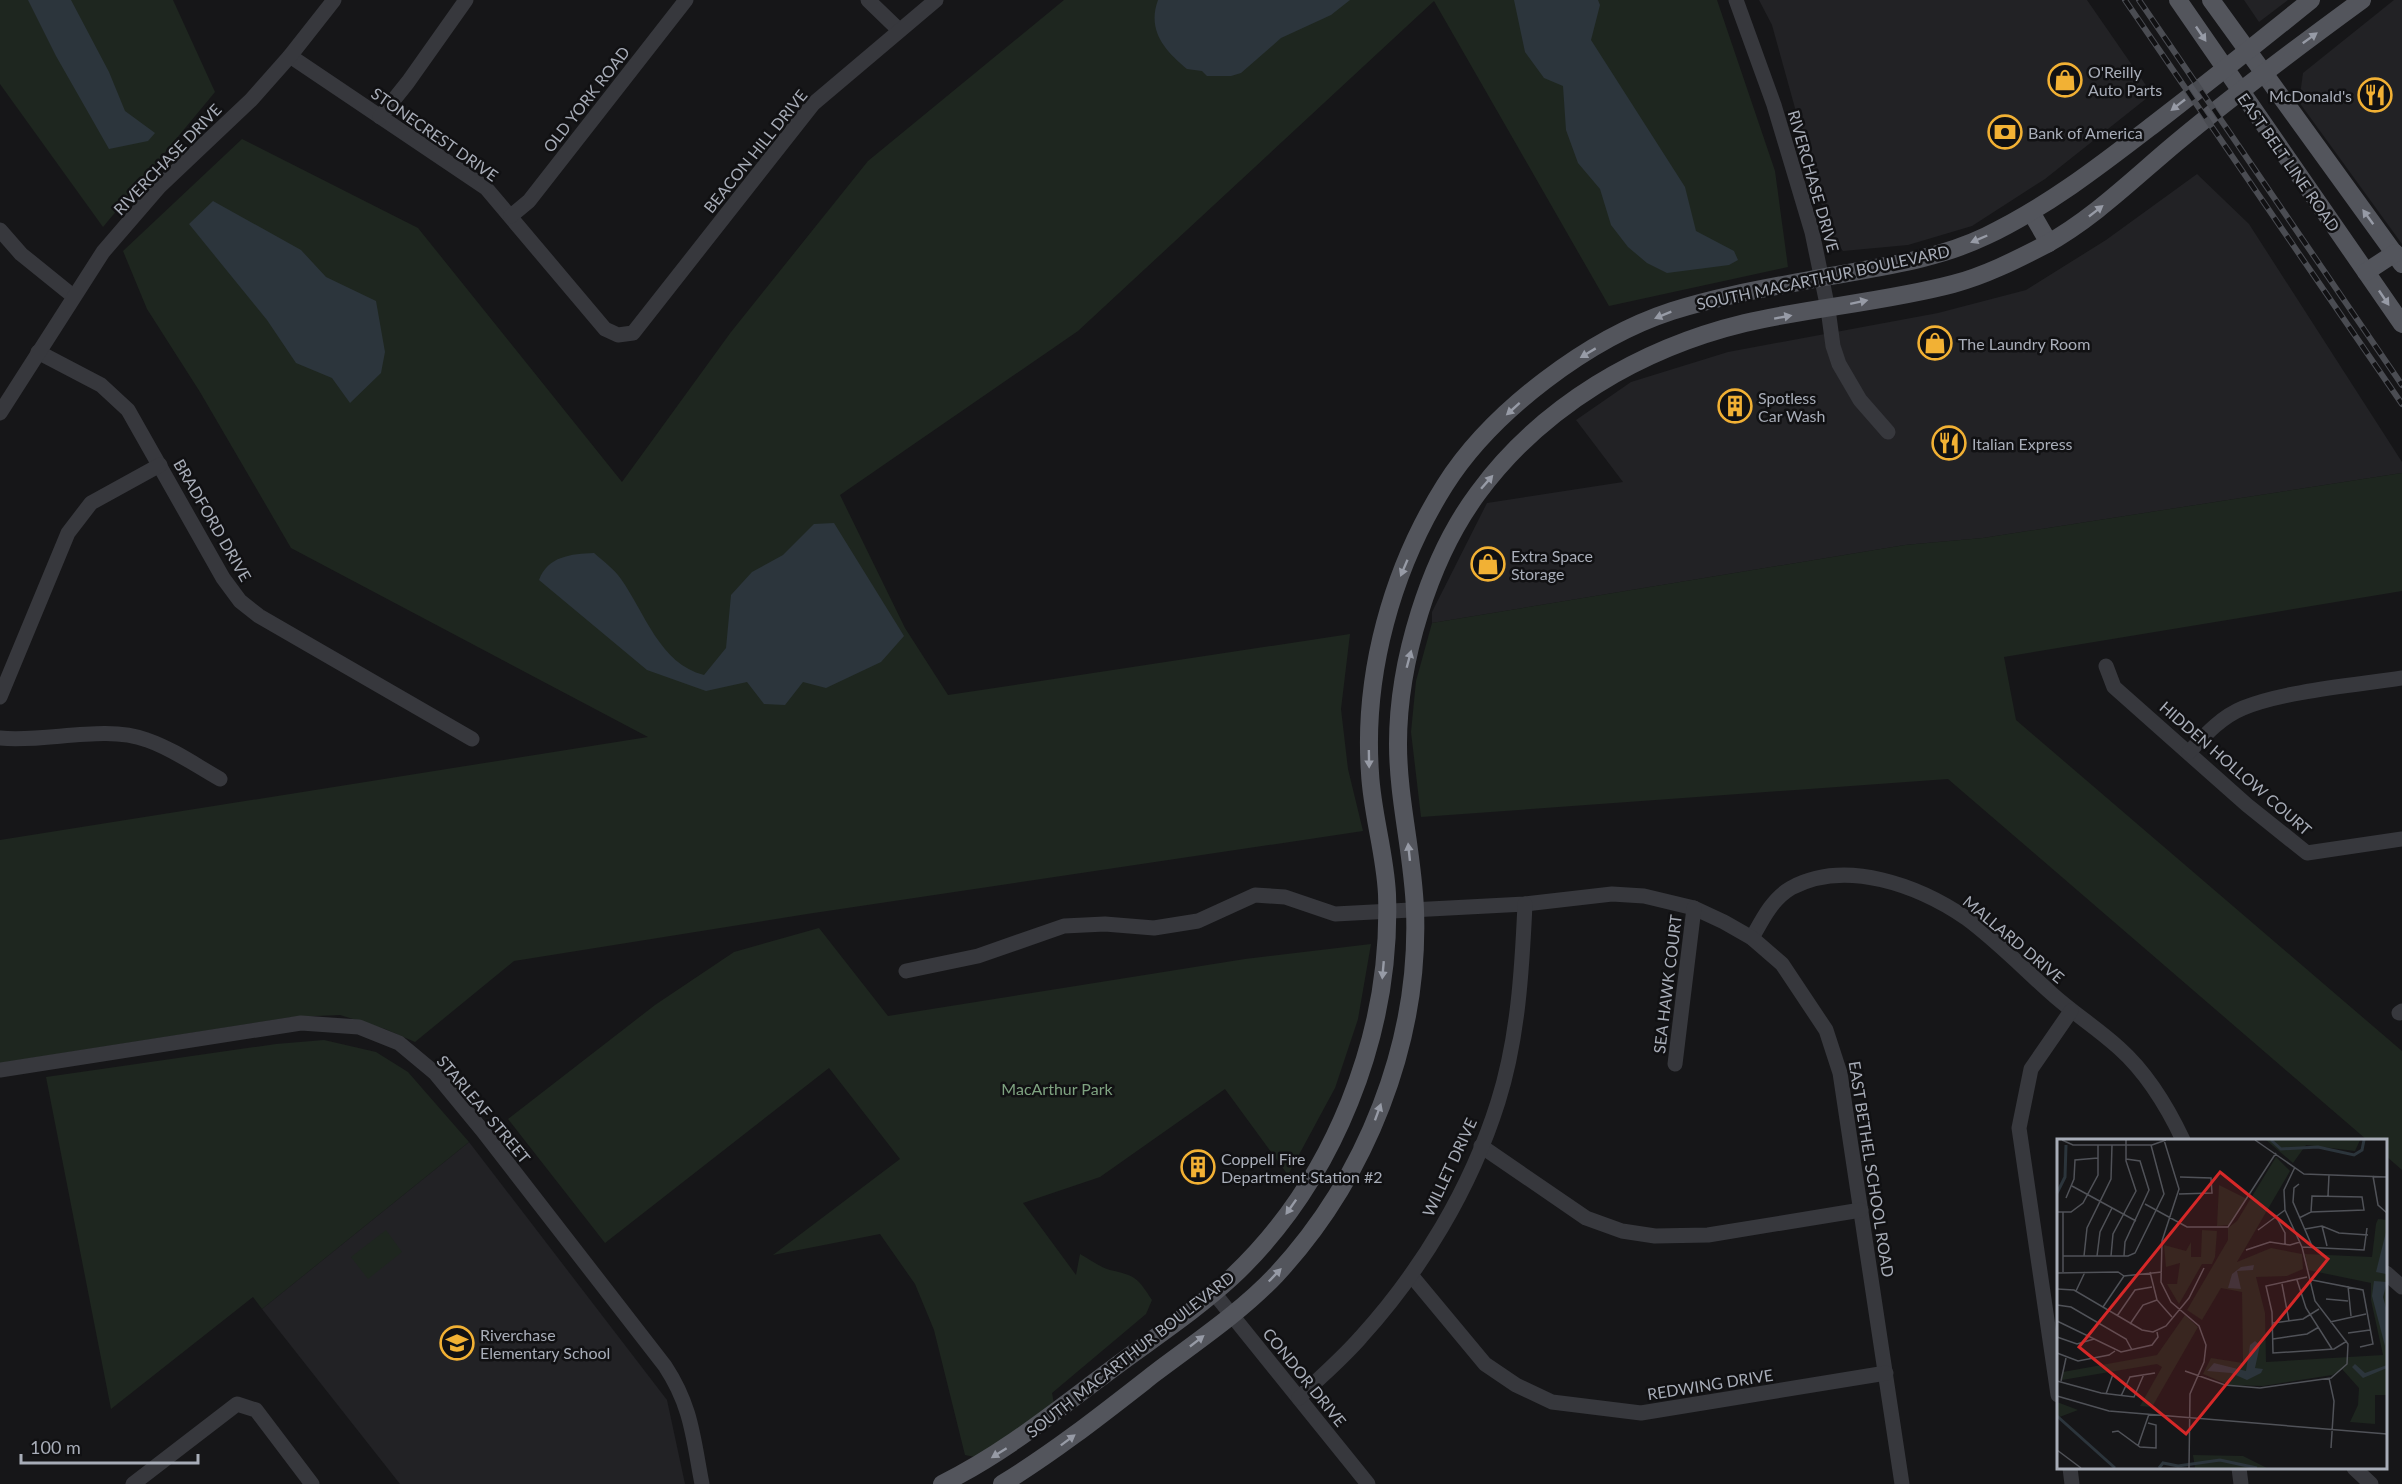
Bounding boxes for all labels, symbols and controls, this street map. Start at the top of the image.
one-way arrow [2195,26,2207,42]
one-way arrow [2302,33,2317,45]
street label: OLD YORK ROAD [539,42,633,156]
shop icon: O'Reilly Auto Parts [2047,62,2083,98]
place label: O'Reilly Auto Parts [2088,62,2162,99]
restaurant icon: McDonald's [2357,77,2393,113]
street label: STONECREST DRIVE [368,83,502,185]
street label: BEACON HILL DRIVE [699,85,811,217]
place label: McDonald's [2269,86,2352,105]
street label: EAST BELT LINE ROAD [2234,89,2344,235]
one-way arrow [2171,99,2186,111]
street label: RIVERCHASE DRIVE [109,100,225,218]
street label: RIVERCHASE DRIVE [1785,108,1843,254]
bank icon: Bank of America [1987,114,2023,150]
place label: Bank of America [2028,123,2143,142]
one-way arrow [2088,204,2104,217]
one-way arrow [2362,209,2374,225]
one-way arrow [1970,235,1988,244]
street label: SOUTH MACARTHUR BOULEVARD [1695,241,1951,313]
one-way arrow [2378,290,2390,306]
one-way arrow [1850,297,1869,306]
one-way arrow [1653,310,1671,320]
one-way arrow [1773,312,1792,321]
shop icon: The Laundry Room [1917,325,1953,361]
place label: The Laundry Room [1958,334,2090,353]
one-way arrow [1580,347,1596,358]
building icon: Spotless Car Wash [1717,388,1753,424]
place label: Spotless Car Wash [1758,388,1825,425]
one-way arrow [1506,402,1521,415]
restaurant icon: Italian Express [1931,425,1967,461]
place label: Italian Express [1972,434,2073,453]
street label: BRADFORD DRIVE [170,455,256,585]
one-way arrow [1480,475,1493,490]
shop icon: Extra Space Storage [1470,546,1506,582]
place label: Extra Space Storage [1511,546,1593,583]
one-way arrow [1399,560,1409,578]
one-way arrow [1405,650,1414,668]
street label: HIDDEN HOLLOW COURT [2156,697,2316,839]
one-way arrow [1364,749,1374,768]
one-way arrow [1405,843,1414,862]
street label: MALLARD DRIVE [1960,891,2068,987]
street label: SEA HAWK COURT [1649,913,1685,1055]
one-way arrow [1378,960,1388,979]
street label: STARLEAF STREET [433,1051,535,1167]
street label: EAST BETHEL SCHOOL ROAD [1846,1060,1898,1278]
park label: MacArthur Park [1001,1079,1113,1098]
one-way arrow [1373,1103,1383,1121]
street label: WILLET DRIVE [1418,1115,1480,1219]
inset map [2057,1139,2387,1469]
building icon: Coppell Fire Department Station #2 [1180,1149,1216,1185]
place label: Coppell Fire Department Station #2 [1221,1149,1383,1186]
one-way arrow [1285,1199,1297,1215]
street label: SOUTH MACARTHUR BOULEVARD [1022,1267,1238,1441]
one-way arrow [1268,1268,1282,1283]
street label: CONDOR DRIVE [1259,1324,1351,1430]
school or university icon: Riverchase Elementary School [439,1325,475,1361]
place label: Riverchase Elementary School [480,1325,610,1362]
one-way arrow [1189,1335,1205,1348]
street label: REDWING DRIVE [1646,1365,1774,1403]
scale bar [21,1427,198,1465]
one-way arrow [1060,1434,1075,1446]
text: 100 m [30,1436,81,1458]
one-way arrow [991,1448,1007,1459]

